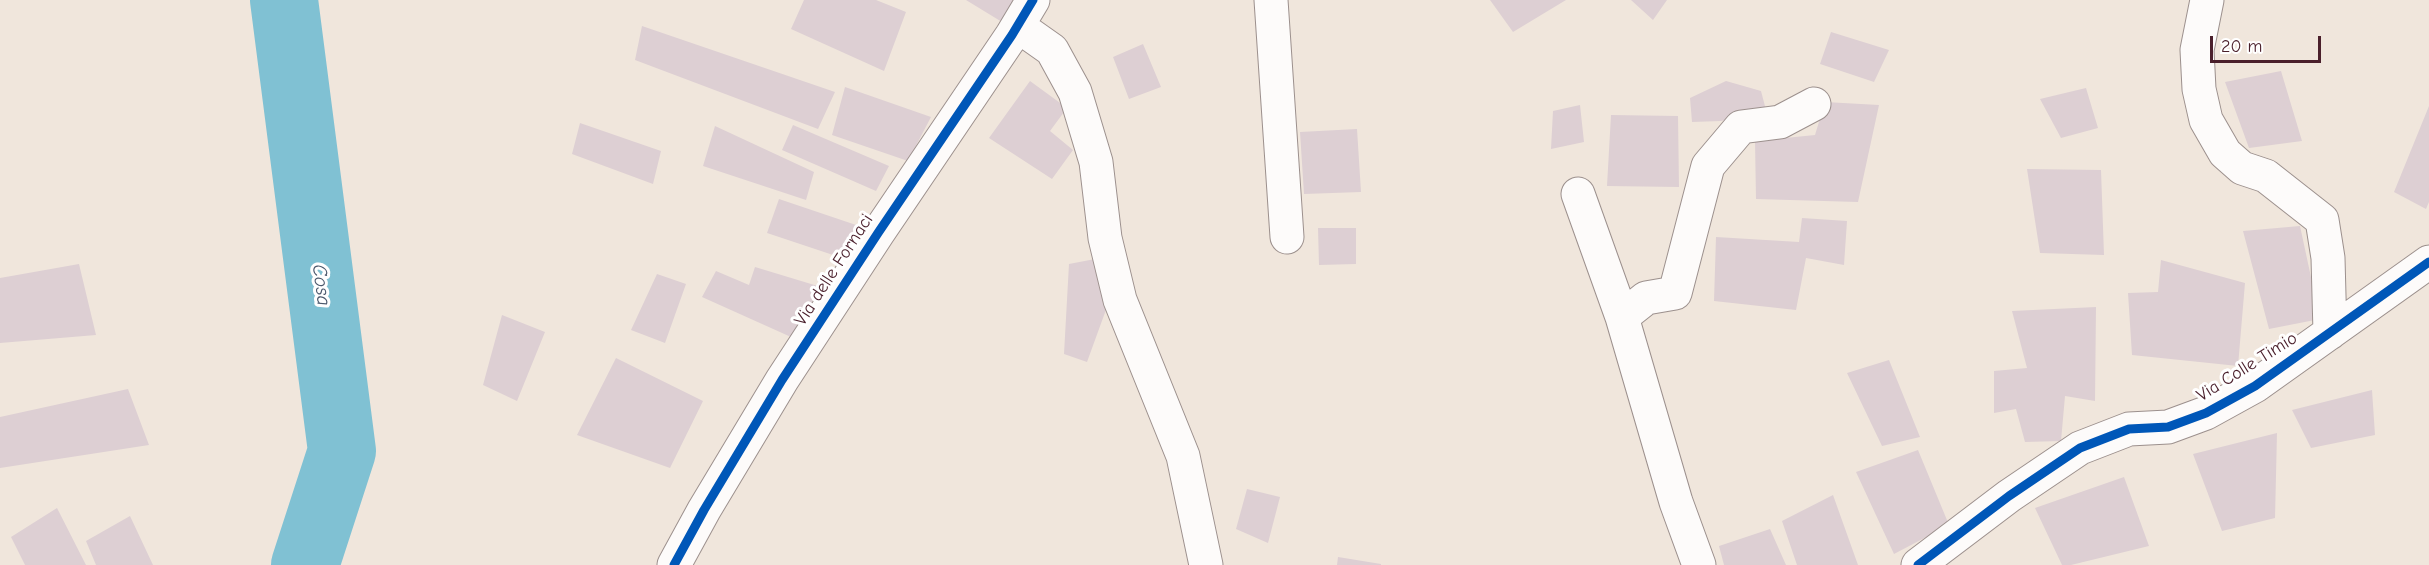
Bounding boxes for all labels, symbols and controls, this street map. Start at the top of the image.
scale bar [2213,24,2324,62]
text: 20 m [2221,36,2262,57]
street label: Via delle Fornaci [790,210,878,330]
water label: Cosa [307,263,335,307]
street label: Via Colle Timio [2193,328,2301,406]

